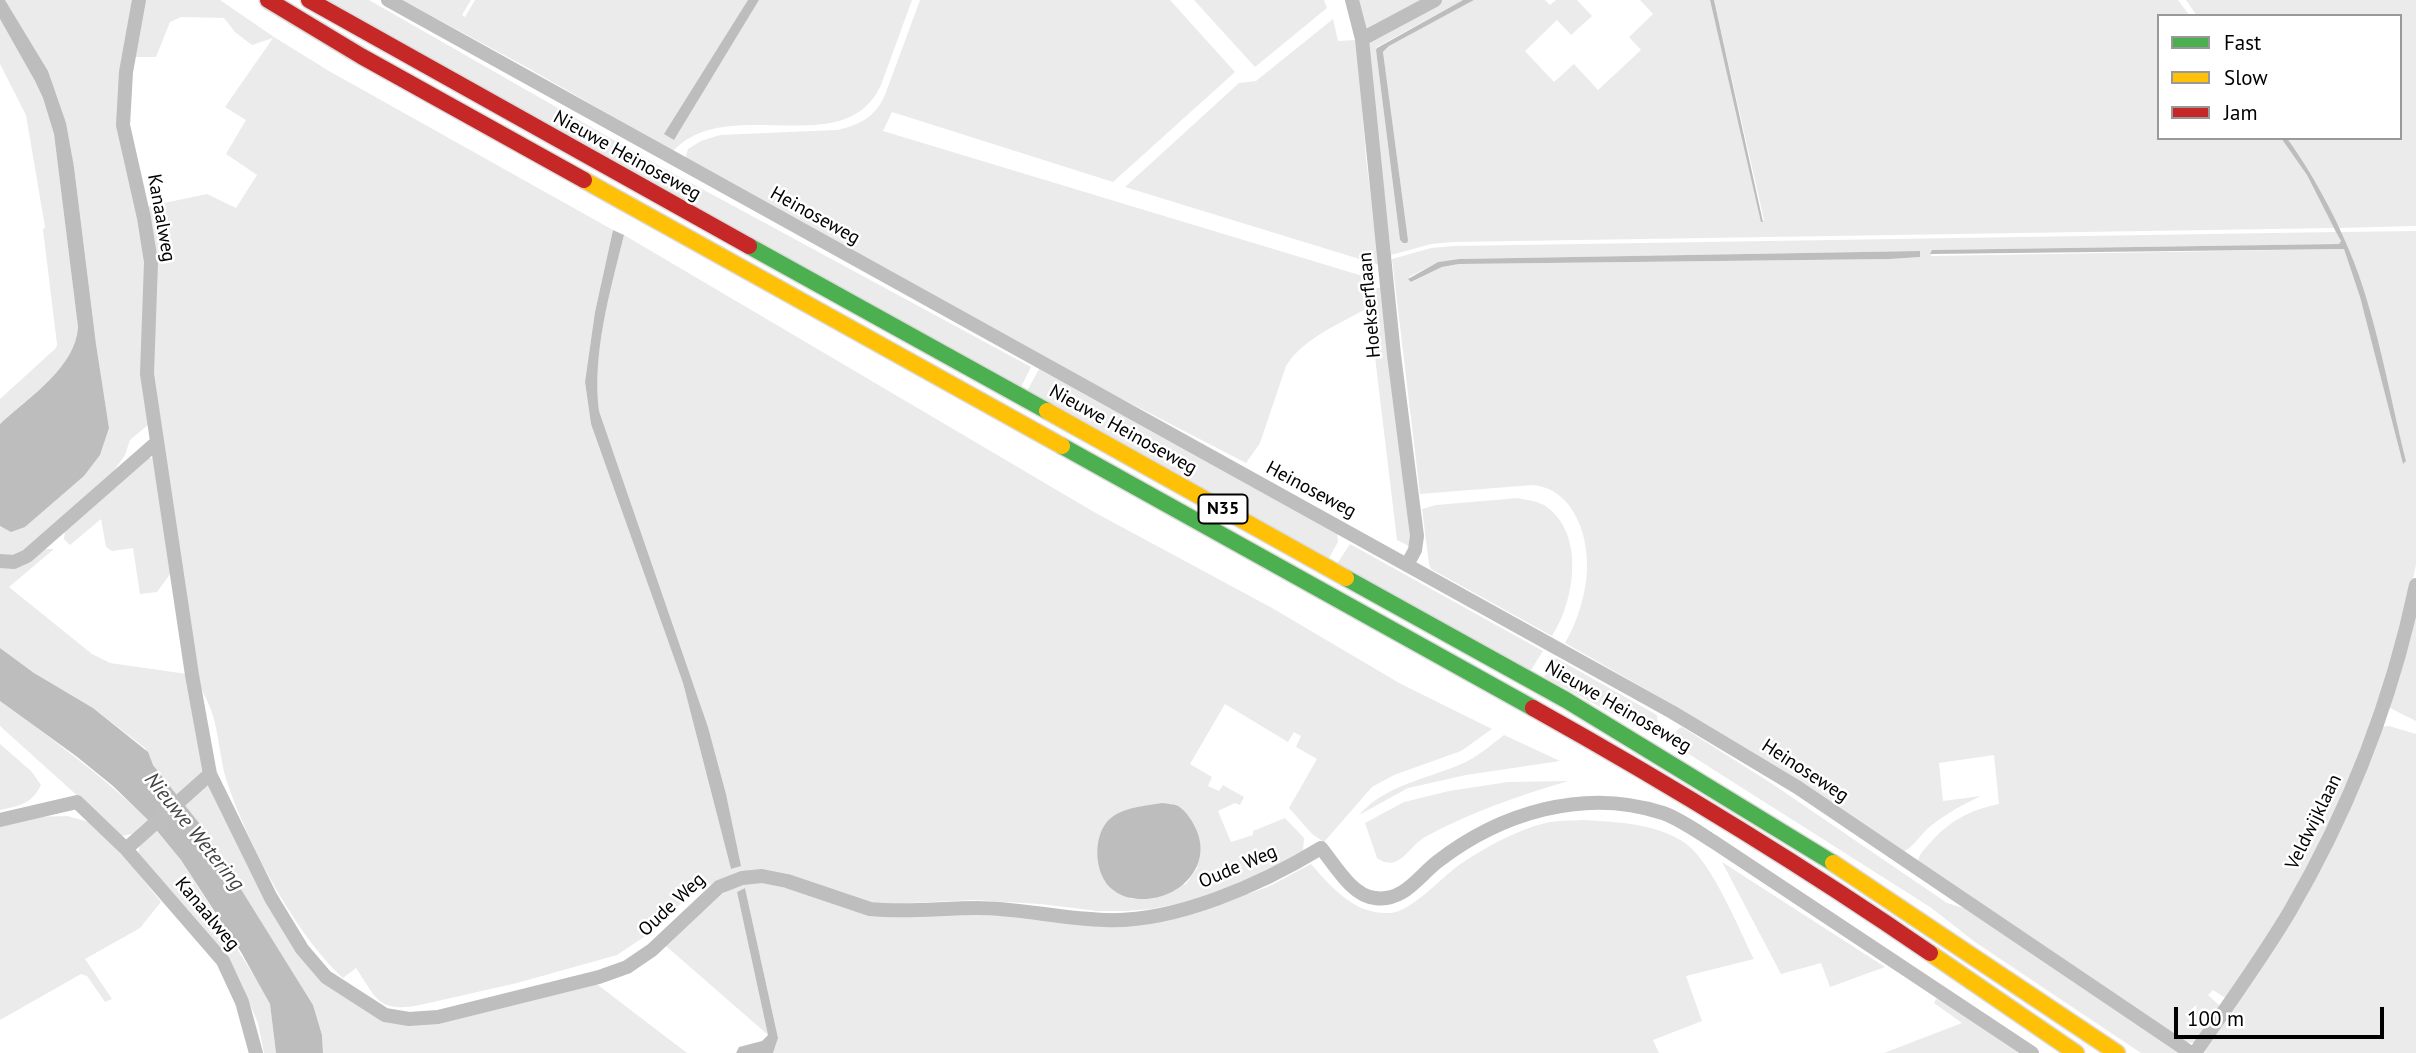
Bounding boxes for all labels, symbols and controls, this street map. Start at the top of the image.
legend [2157,14,2402,140]
text: Fast [2224,29,2261,56]
text: Slow [2224,64,2268,91]
text: Jam [2224,99,2258,126]
street label: Nieuwe Heinoseweg [549,106,705,206]
street label: Kanaalweg [142,172,180,264]
street label: Heinoseweg [766,182,864,250]
street label: Hoekserflaan [1354,251,1386,359]
street label: Nieuwe Heinoseweg [1045,380,1201,480]
street label: Heinoseweg [1262,457,1360,523]
road number: N35 [1198,494,1248,524]
street label: Nieuwe Heinoseweg [1541,656,1695,758]
street label: Heinoseweg [1757,734,1853,808]
water label: Nieuwe Wetering [139,768,249,896]
street label: Veldwijklaan [2281,771,2347,873]
street label: Oude Weg [1195,840,1281,894]
street label: Oude Weg [634,868,710,942]
street label: Kanaalweg [170,873,244,955]
scale bar [2178,993,2388,1038]
text: 100 m [2187,1005,2244,1032]

